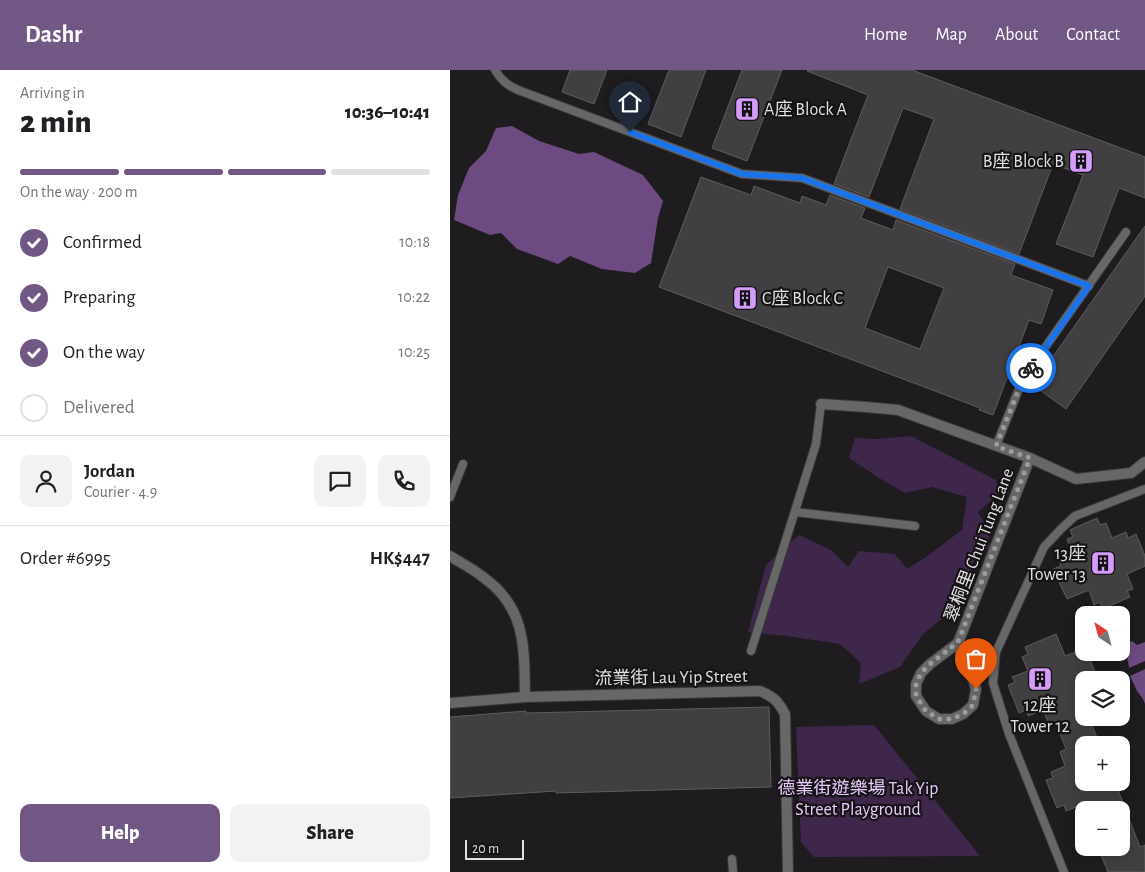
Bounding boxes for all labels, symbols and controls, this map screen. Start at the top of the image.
text: Dashr [25,23,82,47]
text: Home [864,26,907,44]
text: Map [935,26,967,44]
text: About [995,26,1038,44]
text: Contact [1066,26,1120,44]
pin [609,81,651,132]
text: Arriving in [20,85,85,101]
icon: home [616,88,644,116]
building icon: A座 Block A [734,96,760,122]
place label: A座 Block A [764,99,847,119]
text: 10:36–10:41 [345,103,430,122]
text: 2 min [20,106,92,138]
building icon: B座 Block B [1068,148,1094,174]
place label: B座 Block B [983,151,1064,171]
text: On the way · 200 m [20,184,138,200]
icon: check [20,229,48,257]
text: Confirmed [63,233,142,252]
text: 10:18 [399,234,430,250]
icon: check [20,284,48,312]
building icon: C座 Block C [732,285,758,311]
text: Preparing [63,288,136,307]
place label: C座 Block C [762,288,843,308]
text: 10:22 [398,289,430,305]
icon: check [20,339,48,367]
text: On the way [63,343,145,362]
courier [1006,343,1056,393]
text: 10:25 [398,344,430,360]
icon: bike [1017,354,1045,382]
text: Delivered [63,398,135,417]
button: person [20,455,72,507]
button: chat [314,455,366,507]
button: phone [378,455,430,507]
text: Jordan [84,462,135,481]
street label: 翠桐里 Chui Tung Lane [940,465,1018,625]
text: Courier · 4.9 [84,484,157,500]
place label: 13座 Tower 13 [1027,543,1086,584]
text: Order #6995 [20,549,111,568]
text: HK$447 [370,549,430,568]
building icon: 13座 Tower 13 [1090,550,1116,576]
north arrow [1075,606,1130,661]
map controls [1075,606,1130,856]
pin [955,638,997,689]
icon: bag [962,645,990,673]
street label: 流業街 Lau Yip Street [594,666,748,688]
building icon: 12座 Tower 12 [1027,666,1053,692]
button: layers [1075,671,1130,726]
place label: 12座 Tower 12 [1010,695,1070,736]
button: + [1075,736,1130,791]
park label: 德業街遊樂場 Tak Yip Street Playground [778,778,938,819]
button: − [1075,801,1130,856]
button: Help [20,804,220,862]
button: Share [230,804,430,862]
scale bar [465,837,524,860]
text: 20 m [472,842,499,856]

